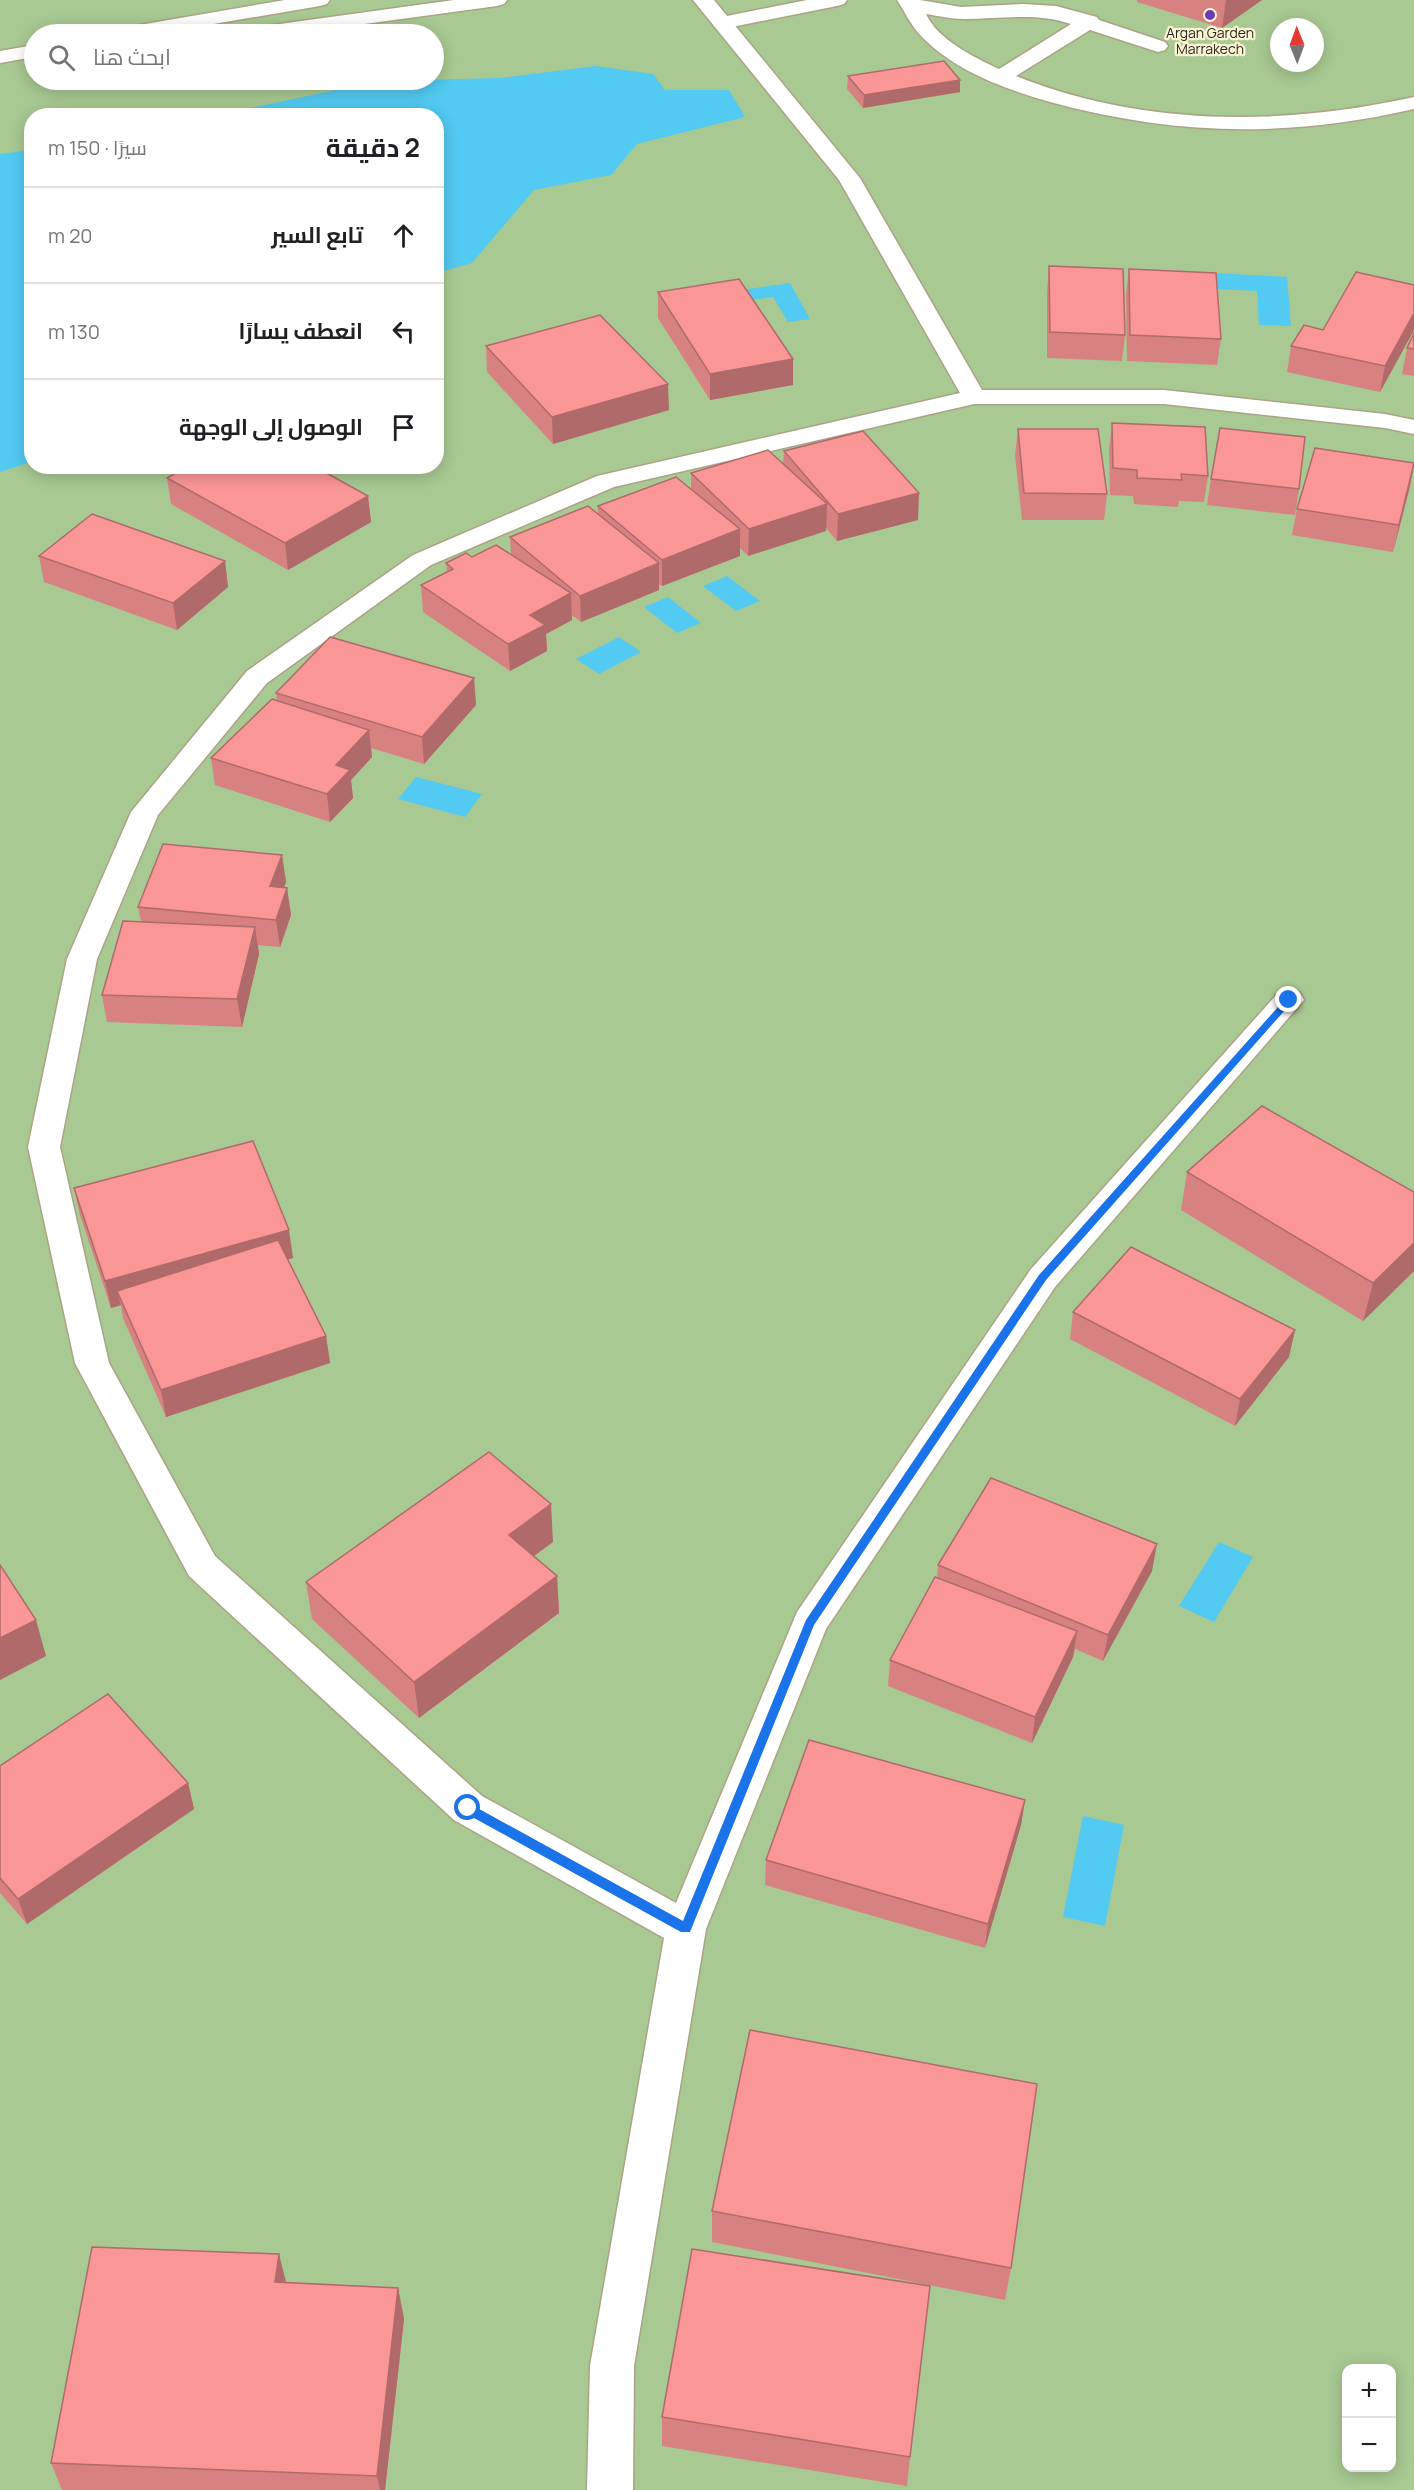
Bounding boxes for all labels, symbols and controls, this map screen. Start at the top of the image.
marker: Argan Garden Marrakech [1203,8,1217,22]
north arrow [1270,18,1324,72]
place label: Argan Garden Marrakech [1166,23,1254,58]
search box [24,24,444,90]
icon: search [45,41,78,74]
text: ابحث هنا [93,42,171,72]
text: 2 دقيقة [326,129,420,165]
text: سيرًا · 150 m [48,134,147,161]
icon: ahead [387,219,420,252]
text: تابع السير [271,220,363,250]
text: 20 m [48,222,93,249]
icon: left [387,315,420,348]
text: انعطف يسارًا [239,316,363,346]
text: 130 m [48,318,100,345]
icon: arrive [387,411,420,444]
text: الوصول إلى الوجهة [179,412,363,442]
route end [1275,986,1301,1012]
route start [454,1794,480,1820]
map controls [1342,2364,1396,2472]
button: + [1342,2364,1396,2418]
button: − [1342,2418,1396,2472]

